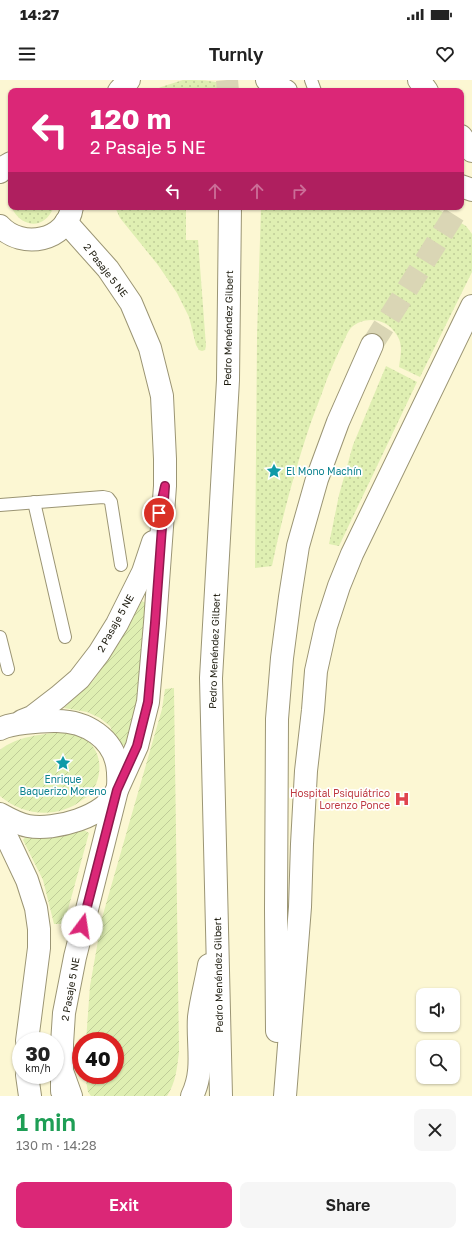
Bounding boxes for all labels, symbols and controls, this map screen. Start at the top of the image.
text: 14:27 [20,5,59,23]
icon: menu [16,43,38,65]
text: Turnly [209,43,263,65]
icon: heart [434,43,456,65]
text: 120 m [90,102,171,135]
icon: left [24,104,76,156]
text: 2 Pasaje 5 NE [90,136,206,158]
icon: left [162,180,184,202]
icon: ahead [204,180,226,202]
icon: ahead [246,180,268,202]
icon: right [288,180,310,202]
street label: 2 Pasaje 5 NE [81,241,131,299]
street label: Pedro Menéndez Gilbert [221,270,235,386]
place icon: El Mono Machín [265,462,283,480]
place label: El Mono Machín [286,465,362,477]
pin [142,496,176,530]
icon: arrive [148,502,170,524]
street label: 2 Pasaje 5 NE [94,592,136,654]
street label: Pedro Menéndez Gilbert [206,593,222,709]
place icon: Enrique Baquerizo Moreno [54,754,72,772]
place label: Enrique Baquerizo Moreno [20,773,106,797]
place label: Hospital Psiquiátrico Lorenzo Ponce [290,787,390,811]
hospital icon: Hospital Psiquiátrico Lorenzo Ponce [393,790,411,808]
position arrow [61,905,103,947]
street label: Pedro Menéndez Gilbert [211,917,225,1033]
street label: 2 Pasaje 5 NE [59,956,81,1022]
map controls [416,988,460,1084]
button: sound [416,988,460,1032]
speed limit sign: 40 [72,1032,124,1084]
button: search [416,1040,460,1084]
text: 30 [25,1041,51,1065]
text: km/h [25,1062,51,1074]
text: 1 min [16,1107,76,1136]
button: close [414,1109,456,1151]
text: 130 m · 14:28 [16,1137,97,1153]
button: Exit [16,1182,232,1228]
button: Share [240,1182,456,1228]

